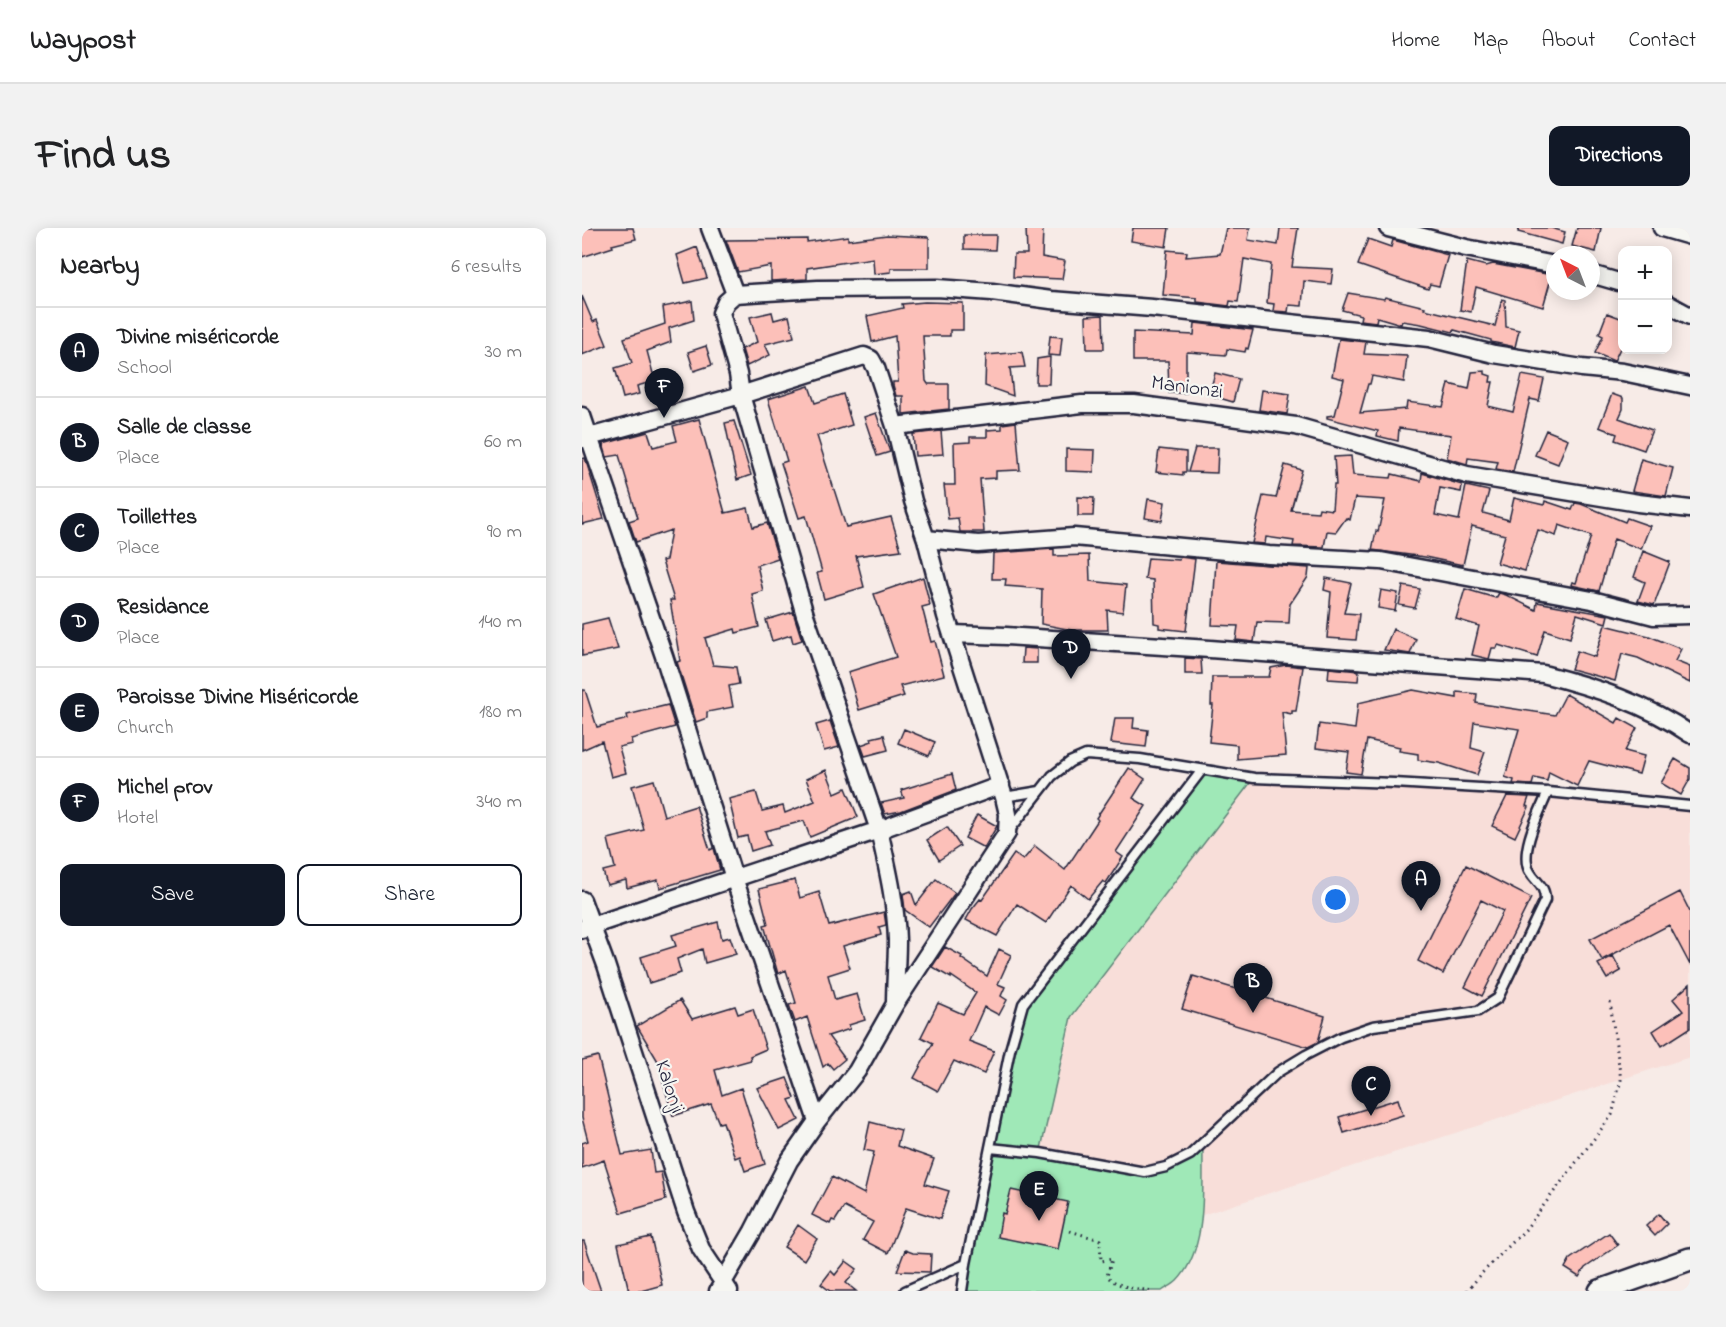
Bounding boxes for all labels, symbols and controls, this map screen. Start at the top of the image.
text: Waypost [30,21,136,62]
text: Home [1391,26,1440,56]
text: Map [1473,26,1508,56]
text: About [1541,26,1595,56]
text: Contact [1628,26,1696,56]
text: Find us [36,126,171,187]
button: Directions [1549,126,1690,186]
north arrow [1546,246,1600,300]
map controls [1618,246,1672,354]
button: + [1618,246,1672,300]
text: Nearby [60,248,139,286]
text: 6 results [451,253,522,282]
button: − [1618,300,1672,354]
text: Divine miséricorde [117,322,279,354]
text: A [73,338,86,367]
text: 30 m [485,338,522,367]
text: School [117,354,172,383]
pin: F [644,368,683,418]
street label: Manionzi [1149,368,1225,408]
text: Salle de classe [117,412,251,444]
text: B [73,428,86,457]
text: 60 m [484,428,522,457]
text: Place [117,444,159,473]
text: Toillettes [117,502,197,534]
text: C [74,518,85,547]
text: 90 m [487,518,522,547]
text: Place [117,534,159,563]
text: Residance [117,592,209,624]
text: D [72,608,87,637]
text: 140 m [478,608,522,637]
text: Place [117,624,159,653]
pin: D [1052,630,1090,679]
text: Paroisse Divine Miséricorde [117,682,358,714]
text: E [73,698,86,727]
text: 180 m [479,698,522,727]
text: Church [117,714,173,743]
text: Michel prov [117,772,212,804]
text: F [73,788,86,817]
text: 340 m [476,788,522,817]
text: Hotel [117,804,158,833]
pin: A [1402,862,1440,911]
button: Save [60,864,285,926]
button: Share [297,864,522,926]
your location [1321,885,1350,914]
pin: B [1234,964,1272,1013]
street label: Kalonji [646,1057,692,1117]
pin: C [1352,1066,1390,1116]
pin: E [1020,1172,1058,1221]

